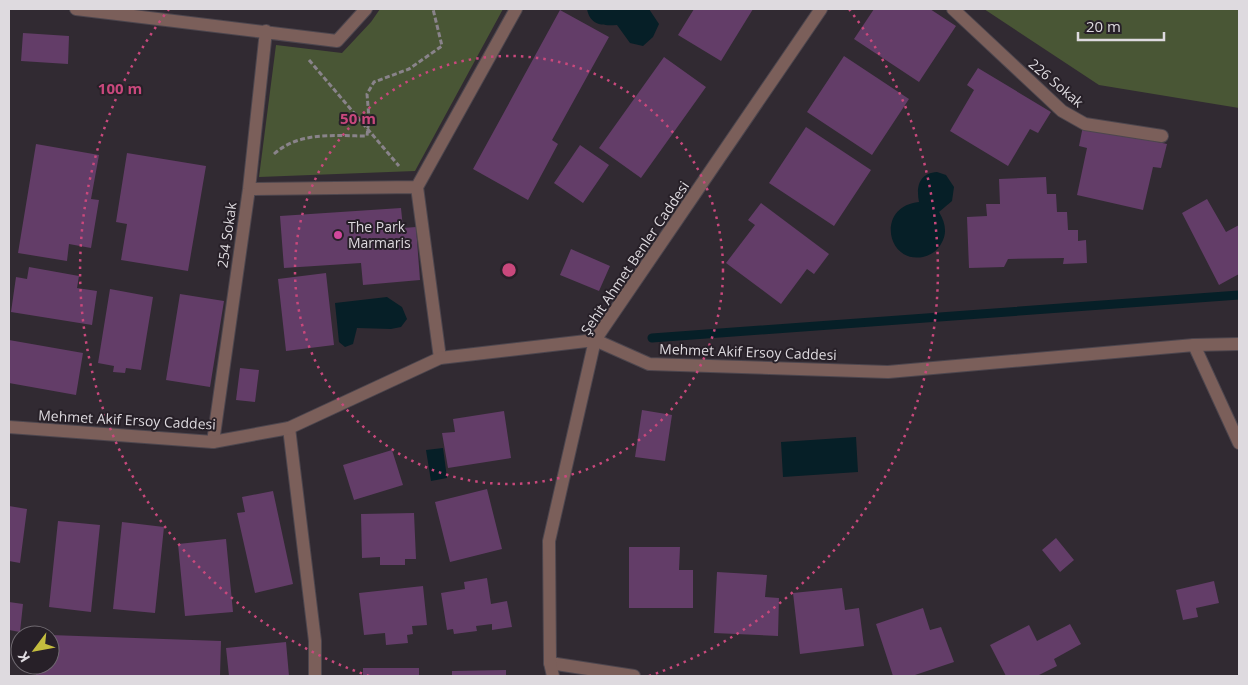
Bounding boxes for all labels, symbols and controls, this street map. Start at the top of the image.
scale bar [1078,10,1164,42]
text: 20 m [1086,16,1121,36]
street label: 226 Sokak [1025,54,1088,112]
text: 100 m [98,78,142,98]
text: 50 m [340,108,376,128]
street label: Şehit Ahmet Benler Caddesi [576,177,693,338]
street label: 254 Sokak [212,200,241,269]
place label: The Park Marmaris [348,217,411,252]
marker: The Park Marmaris [332,229,344,241]
centre of rings [500,261,518,279]
street label: Mehmet Akif Ersoy Caddesi [659,339,837,364]
street label: Mehmet Akif Ersoy Caddesi [38,405,216,434]
north arrow [10,625,60,675]
text: K [13,648,34,666]

